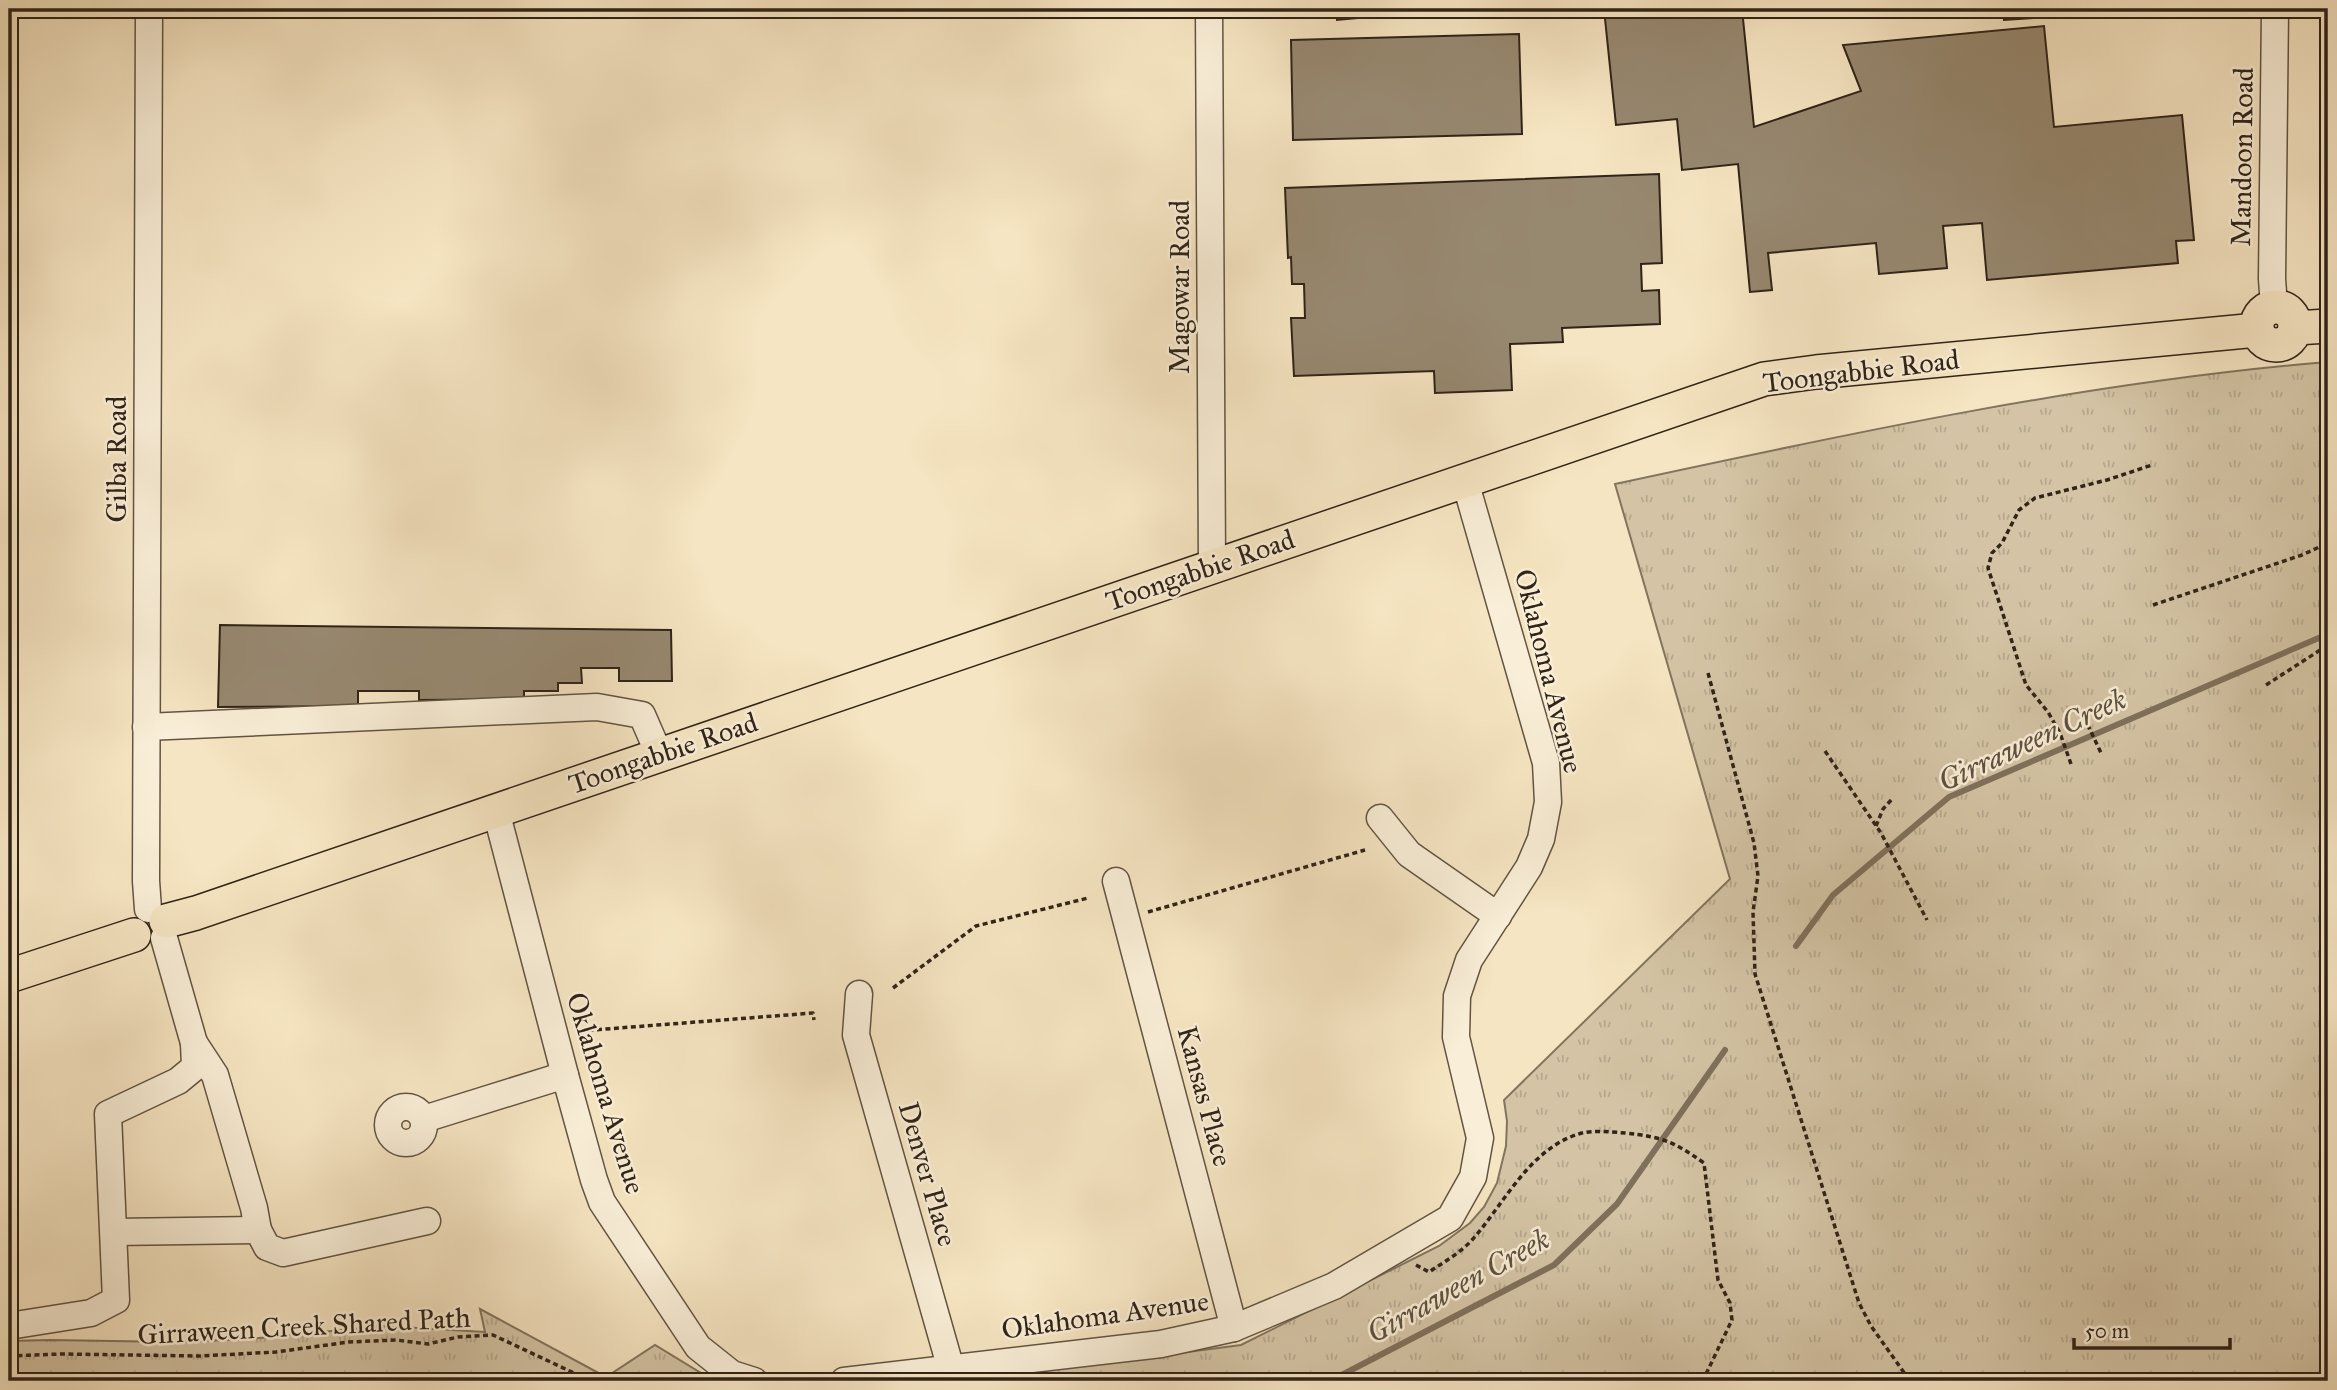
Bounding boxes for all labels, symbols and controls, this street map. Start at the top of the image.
street label: Mandoon Road [2223,67,2261,247]
street label: Magowar Road [1162,200,1197,374]
street label: Toongabbie Road [1761,342,1961,400]
street label: Gilba Road [99,396,134,522]
street label: Toongabbie Road [1101,521,1299,619]
street label: Oklahoma Avenue [1507,565,1591,777]
water label: Girraween Creek [1932,681,2132,799]
street label: Toongabbie Road [564,704,762,802]
street label: Oklahoma Avenue [559,988,653,1198]
street label: Kansas Place [1169,1022,1241,1170]
street label: Denver Place [891,1098,965,1250]
water label: Girraween Creek [1360,1221,1556,1351]
street label: Oklahoma Avenue [999,1283,1211,1347]
street label: Girraween Creek Shared Path [137,1300,472,1352]
scale bar [2074,1306,2230,1350]
text: 50 m [2085,1318,2130,1344]

